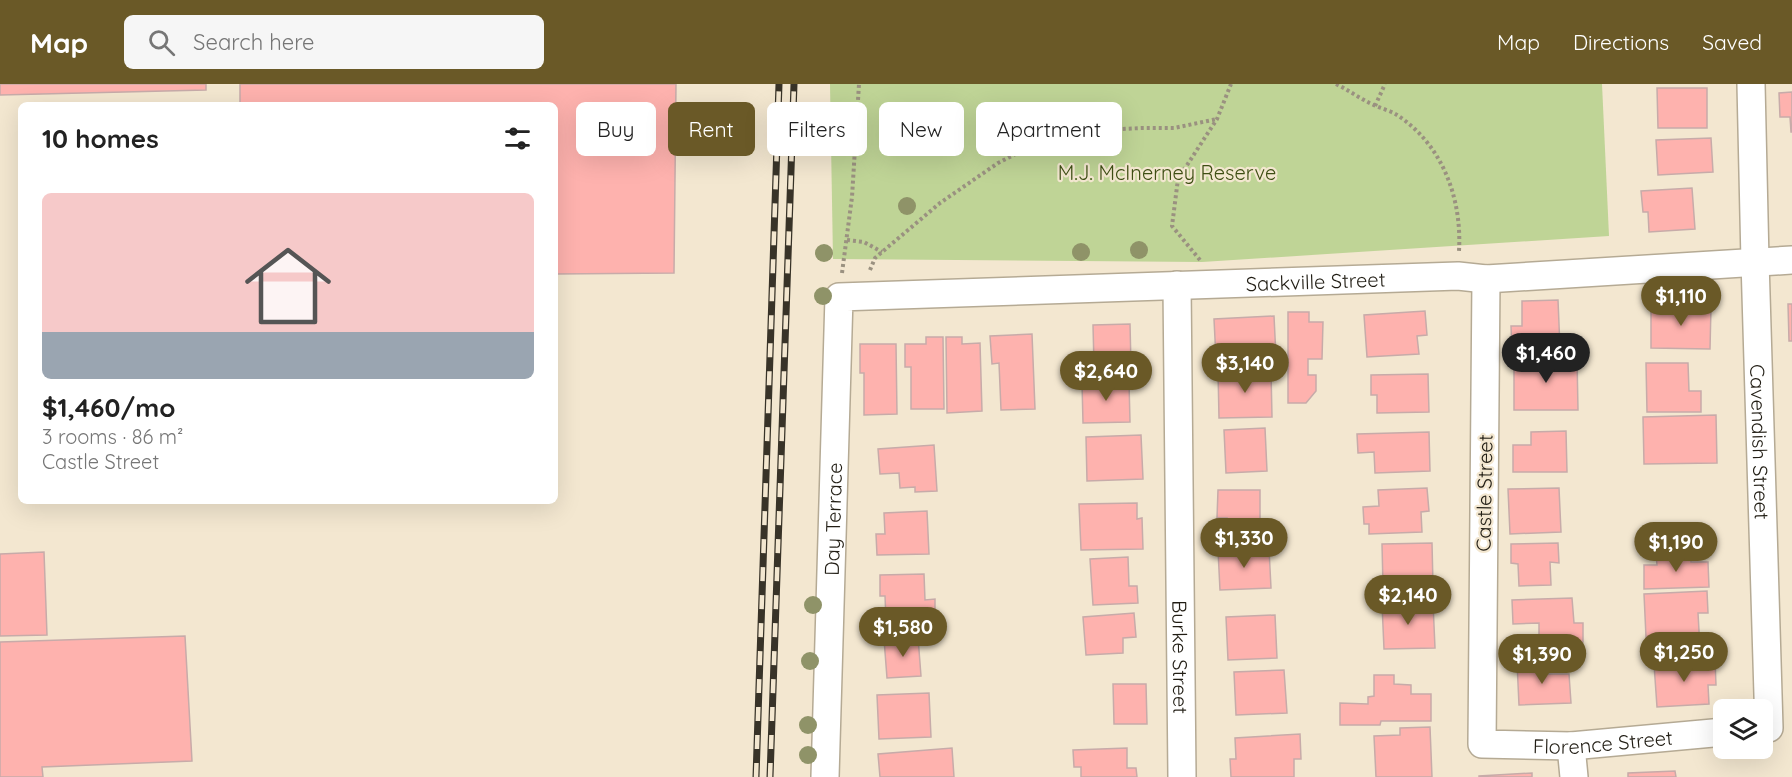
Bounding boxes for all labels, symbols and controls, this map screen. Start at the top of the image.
search box [124,15,544,69]
text: Map [30,25,88,60]
icon: search [145,26,178,59]
text: Search here [193,28,315,56]
text: Map [1497,29,1540,55]
text: Directions [1573,29,1669,55]
text: Saved [1702,29,1762,55]
chip: Buy [576,102,656,156]
chip: Rent [668,102,755,156]
chip: Filters [767,102,867,156]
chip: New [879,102,964,156]
chip: Apartment [976,102,1122,156]
text: 10 homes [42,122,159,155]
icon: filters [501,122,534,155]
park label: M.J. McInerney Reserve [1058,160,1276,185]
icon: home [234,232,342,340]
street label: Sackville Street [1245,266,1386,296]
pin: $1,110 [1632,276,1730,327]
text: $1,110 [1655,283,1707,308]
pin: $1,460 [1497,333,1595,384]
text: $1,460 [1516,340,1576,365]
pin: $3,140 [1196,343,1294,394]
text: $3,140 [1216,350,1274,375]
pin: $2,640 [1057,351,1155,402]
text: $2,640 [1074,358,1138,383]
street label: Cavendish Street [1746,364,1775,520]
text: $1,460/mo [42,391,175,424]
text: 3 rooms · 86 m² [42,424,183,449]
street label: Castle Street [1470,434,1498,552]
text: Castle Street [42,449,159,474]
street label: Day Terrace [818,462,847,576]
pin: $1,330 [1195,518,1293,569]
pin: $1,190 [1627,522,1725,573]
text: $1,330 [1215,525,1273,550]
text: $1,190 [1648,529,1704,554]
pin: $2,140 [1359,575,1457,626]
text: $2,140 [1378,582,1438,607]
street label: Burke Street [1168,600,1194,714]
pin: $1,580 [854,607,952,658]
text: $1,580 [873,614,933,639]
pin: $1,250 [1635,632,1733,683]
pin: $1,390 [1493,634,1591,685]
text: $1,250 [1654,639,1714,664]
text: $1,390 [1512,641,1572,666]
map controls [1713,699,1773,759]
button: layers [1713,699,1773,759]
street label: Florence Street [1533,724,1674,759]

